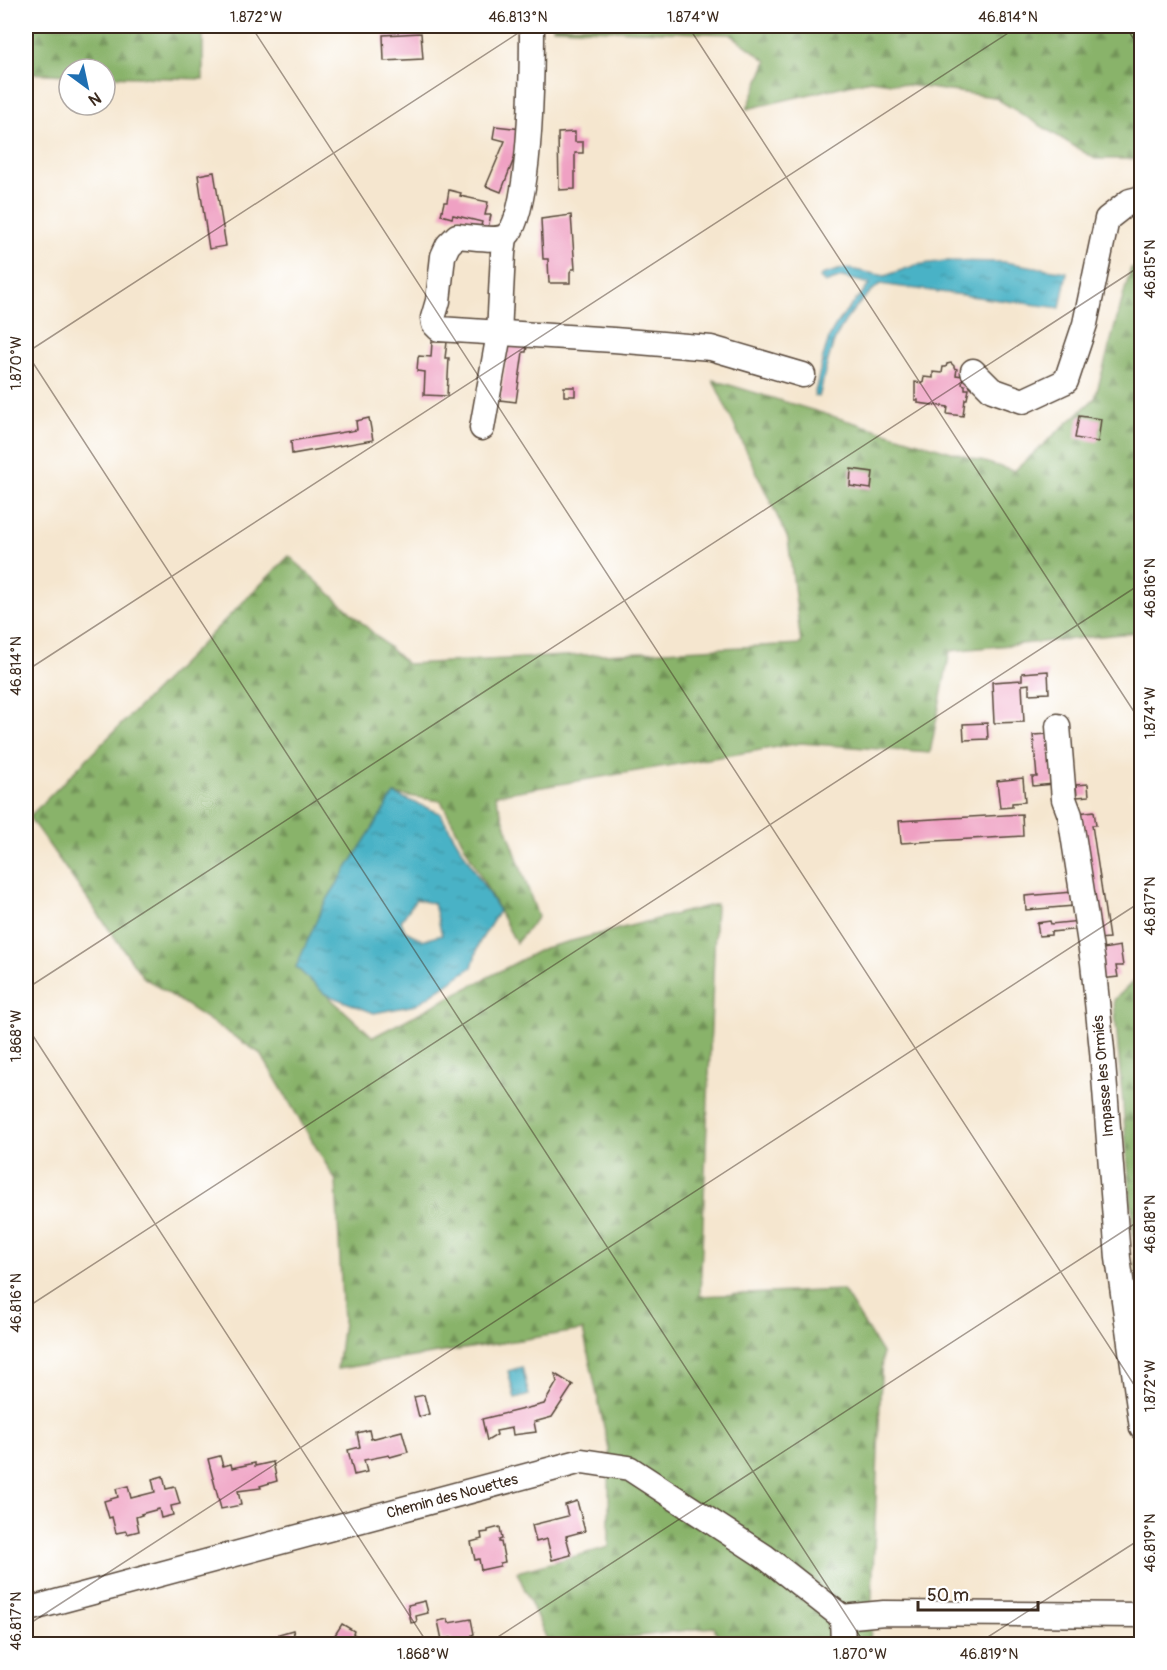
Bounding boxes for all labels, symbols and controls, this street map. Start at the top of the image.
text: 1.872°W [230,8,282,27]
text: 46.813°N [488,8,548,27]
text: 1.874°W [667,8,720,27]
text: 46.814°N [978,8,1038,27]
north arrow [57,57,117,117]
text: N [84,87,105,110]
text: 46.815°N [1141,240,1160,298]
text: 1.870°W [7,336,26,390]
text: 46.816°N [1141,558,1160,618]
text: 46.814°N [7,636,26,696]
text: 1.874°W [1141,686,1160,739]
text: 46.817°N [1141,877,1160,935]
text: 1.868°W [7,1010,26,1062]
street label: Impasse les Ormiés [1089,1014,1118,1138]
text: 46.818°N [1141,1195,1160,1253]
text: 46.816°N [7,1273,26,1333]
text: 1.872°W [1141,1360,1160,1412]
street label: Chemin des Nouettes [384,1470,520,1523]
text: 46.819°N [1141,1514,1160,1572]
scale bar [918,1574,1038,1612]
text: 50 m [927,1584,969,1607]
text: 46.817°N [7,1592,26,1650]
text: 1.868°W [397,1645,449,1664]
text: 1.870°W [833,1645,887,1664]
text: 46.819°N [960,1645,1018,1664]

